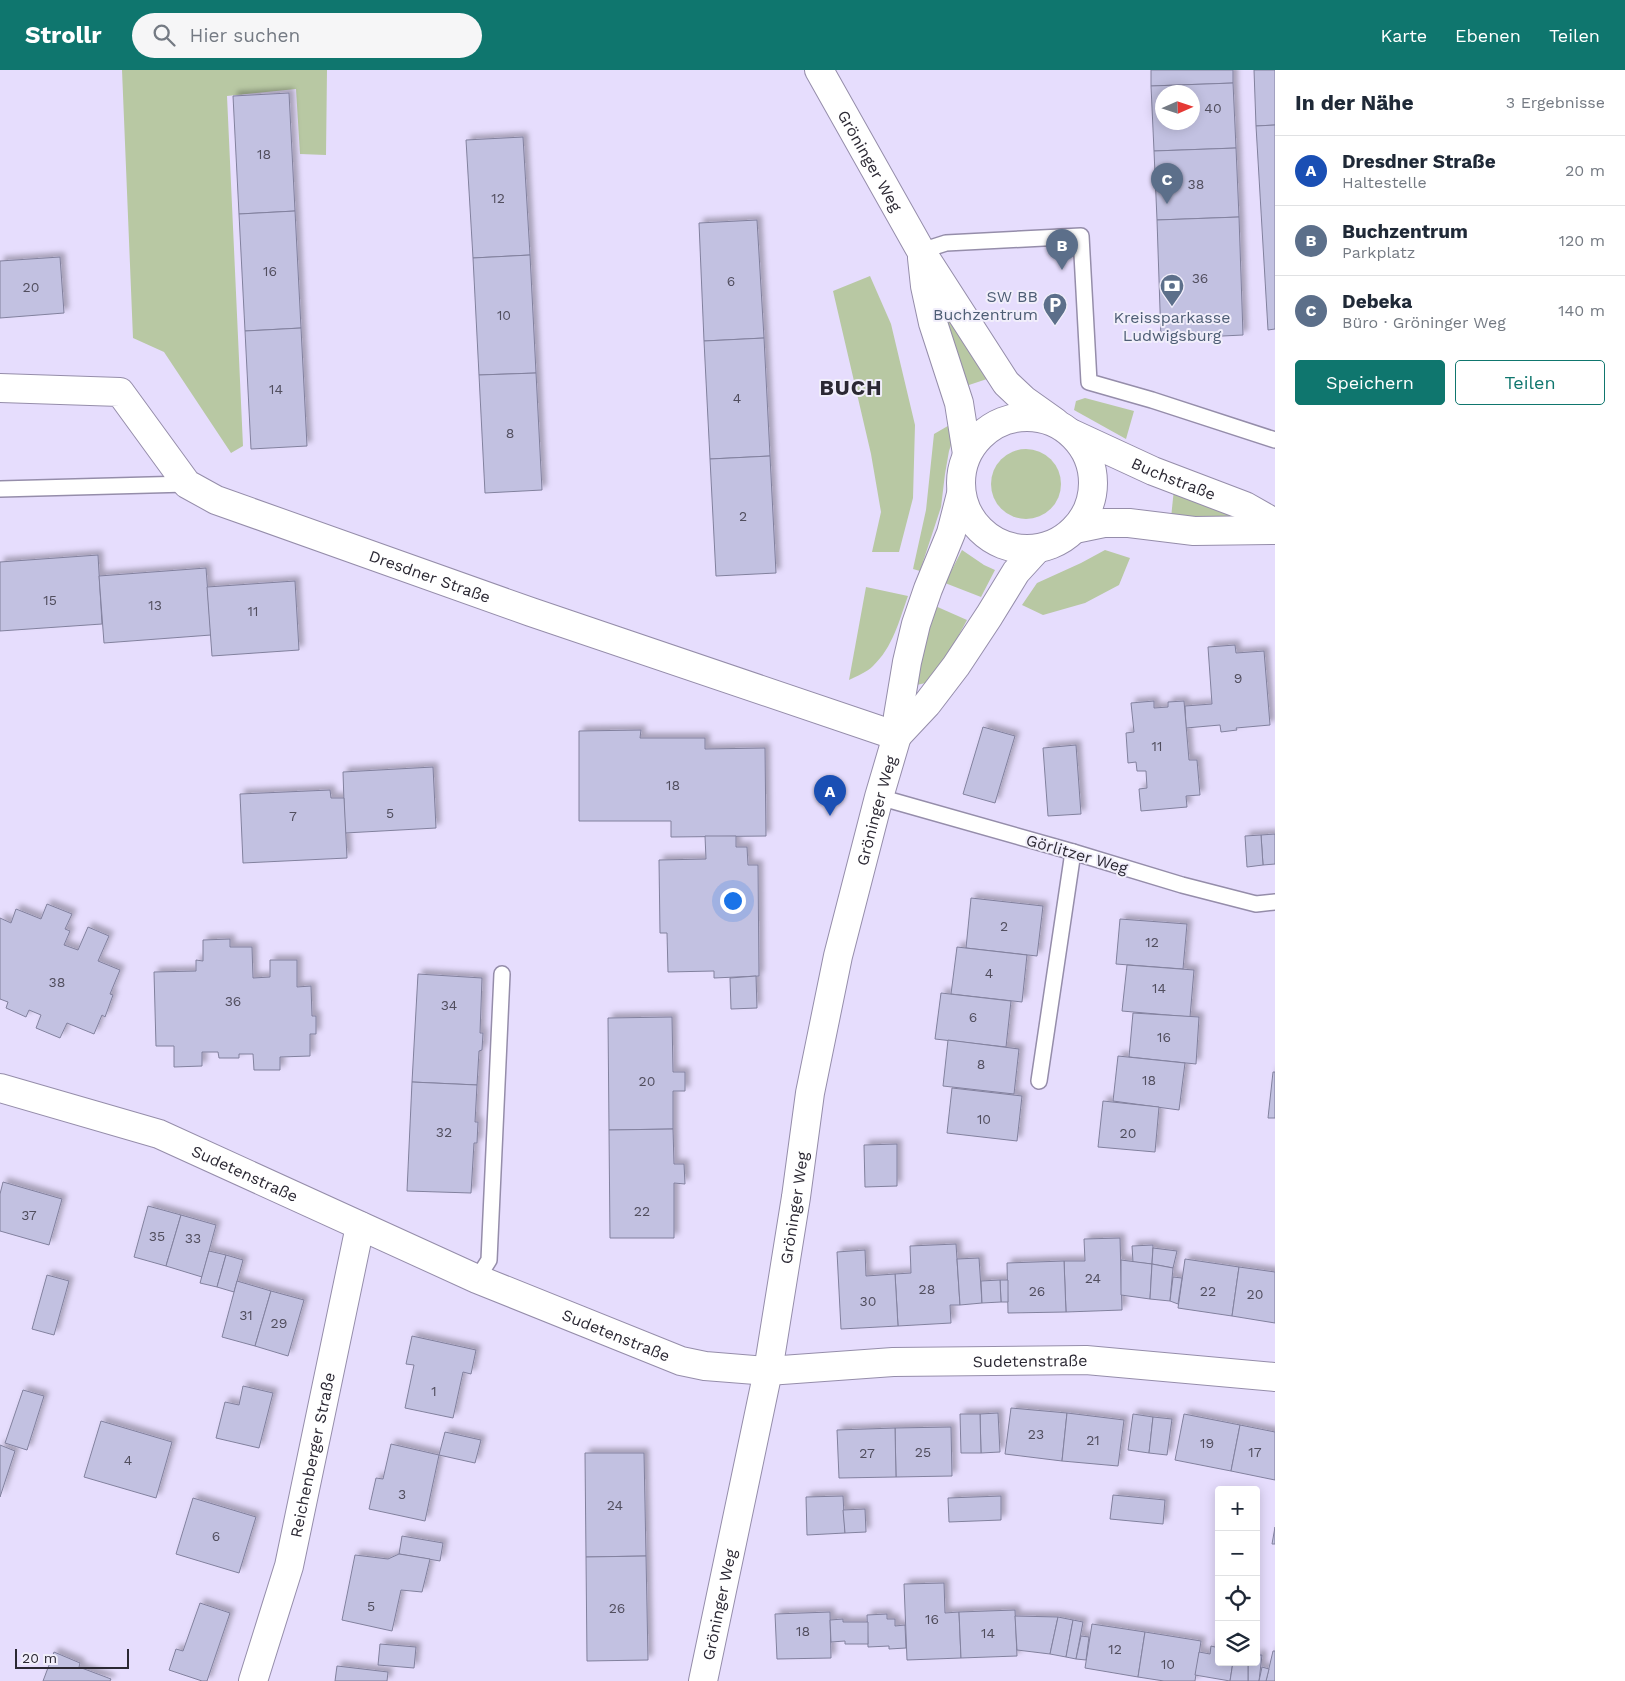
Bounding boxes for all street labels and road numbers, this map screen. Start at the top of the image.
street label: Gröninger Weg [834,107,906,215]
street label: Buchstraße [1129,453,1218,503]
street label: Dresdner Straße [367,546,493,606]
street label: Gröninger Weg [852,753,900,868]
street label: Görlitzer Weg [1024,830,1131,878]
street label: Sudetenstraße [189,1141,301,1206]
street label: Gröninger Weg [776,1150,812,1265]
street label: Sudetenstraße [559,1305,673,1365]
street label: Sudetenstraße [973,1350,1087,1371]
street label: Reichenberger Straße [286,1371,339,1539]
street label: Gröninger Weg [698,1547,740,1662]

